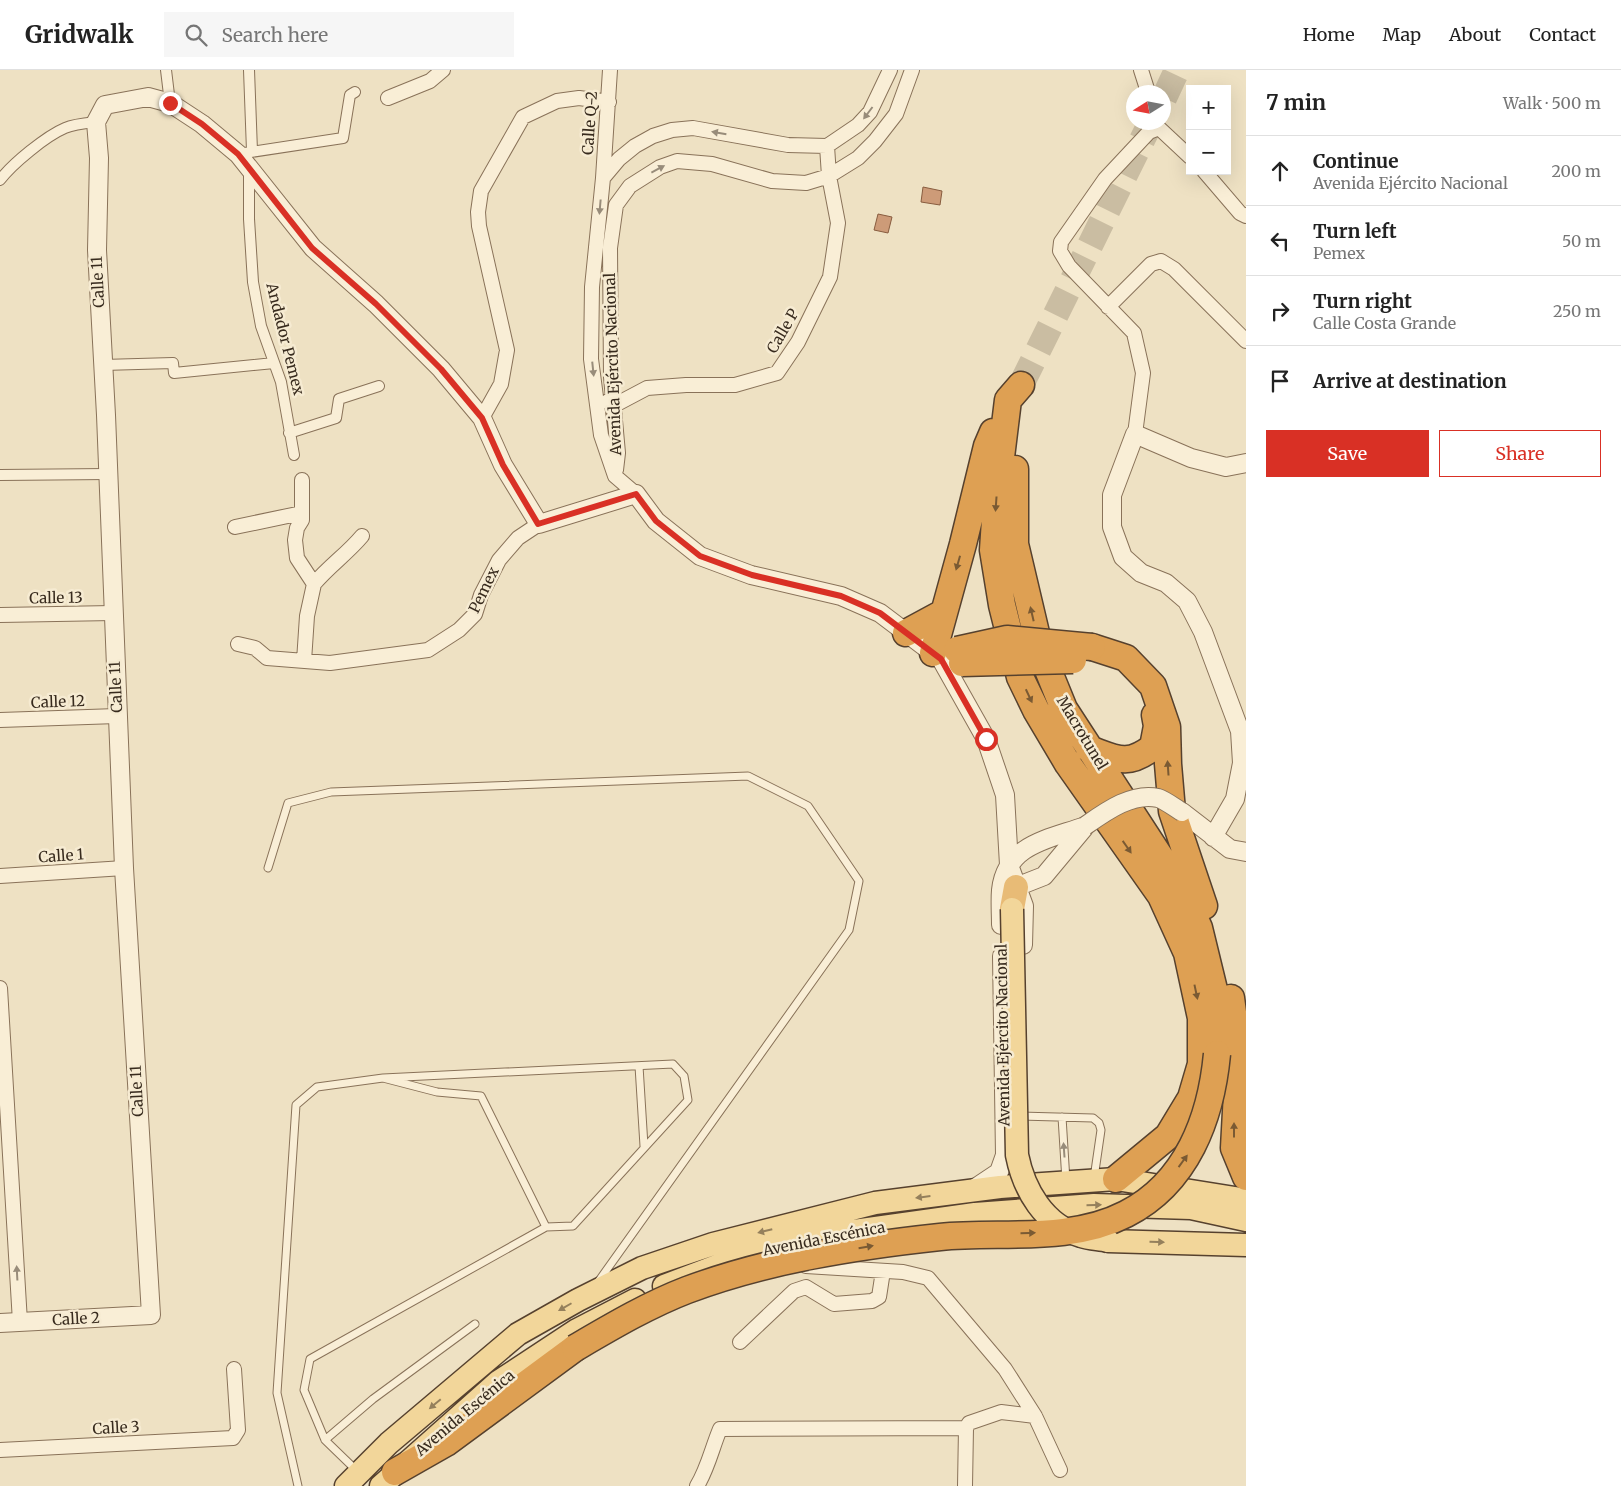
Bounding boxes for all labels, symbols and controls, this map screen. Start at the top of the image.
search box [164,12,514,57]
text: Gridwalk [25,19,134,50]
icon: search [182,21,210,49]
text: Search here [222,23,328,47]
text: Home [1303,23,1355,46]
text: Map [1383,23,1421,46]
text: About [1449,23,1501,46]
text: Contact [1529,23,1596,46]
north arrow [1126,85,1171,130]
map controls [1186,85,1231,175]
button: + [1186,85,1231,130]
text: 7 min [1266,89,1326,116]
street label: Calle Q-2 [578,90,601,156]
route end [159,92,182,115]
text: Walk · 500 m [1503,93,1601,113]
one-way arrow [863,106,873,120]
one-way arrow [710,128,726,136]
button: − [1186,130,1231,175]
text: Continue [1313,149,1399,173]
icon: ahead [1266,157,1294,185]
text: 200 m [1551,161,1601,181]
one-way arrow [651,165,666,173]
text: Avenida Ejército Nacional [1313,173,1508,193]
one-way arrow [596,200,604,216]
text: Turn left [1313,219,1397,243]
icon: left [1266,227,1294,255]
text: 50 m [1562,231,1601,251]
text: Pemex [1313,243,1365,263]
street label: Calle 11 [87,255,108,308]
street label: Avenida Ejército Nacional [600,272,625,457]
street label: Andador Pemex [262,280,309,397]
text: Turn right [1313,289,1412,313]
icon: right [1266,297,1294,325]
text: 250 m [1553,301,1601,321]
street label: Calle P [762,305,803,356]
text: Calle Costa Grande [1313,313,1456,333]
one-way arrow [589,362,597,378]
icon: arrive [1266,367,1294,395]
text: Arrive at destination [1313,369,1507,393]
button: Save [1266,430,1429,477]
button: Share [1439,430,1601,477]
one-way arrow [991,496,999,512]
one-way arrow [953,556,961,571]
street label: Pemex [464,564,503,616]
street label: Calle 13 [29,588,83,607]
one-way arrow [1028,607,1036,622]
street label: Calle 11 [105,660,126,713]
one-way arrow [1026,689,1034,703]
street label: Calle 12 [31,691,85,712]
street label: Macrotunel [1053,692,1112,774]
route start [975,728,998,751]
one-way arrow [1164,760,1172,776]
one-way arrow [1122,840,1132,854]
street label: Calle 1 [38,844,85,867]
street label: Avenida Ejército Nacional [991,943,1014,1128]
one-way arrow [1192,985,1200,1000]
street label: Calle 11 [126,1064,147,1117]
one-way arrow [1230,1122,1238,1138]
one-way arrow [1060,1142,1068,1158]
one-way arrow [1178,1155,1189,1168]
one-way arrow [915,1193,931,1201]
one-way arrow [1086,1201,1102,1209]
street label: Avenida Escénica [760,1217,887,1260]
one-way arrow [757,1227,772,1235]
one-way arrow [1020,1229,1036,1237]
one-way arrow [1149,1238,1165,1246]
one-way arrow [858,1242,874,1250]
one-way arrow [12,1265,20,1281]
one-way arrow [558,1303,571,1312]
street label: Calle 2 [52,1308,100,1329]
street label: Avenida Escénica [410,1365,518,1460]
one-way arrow [429,1399,442,1410]
street label: Calle 3 [92,1417,140,1438]

